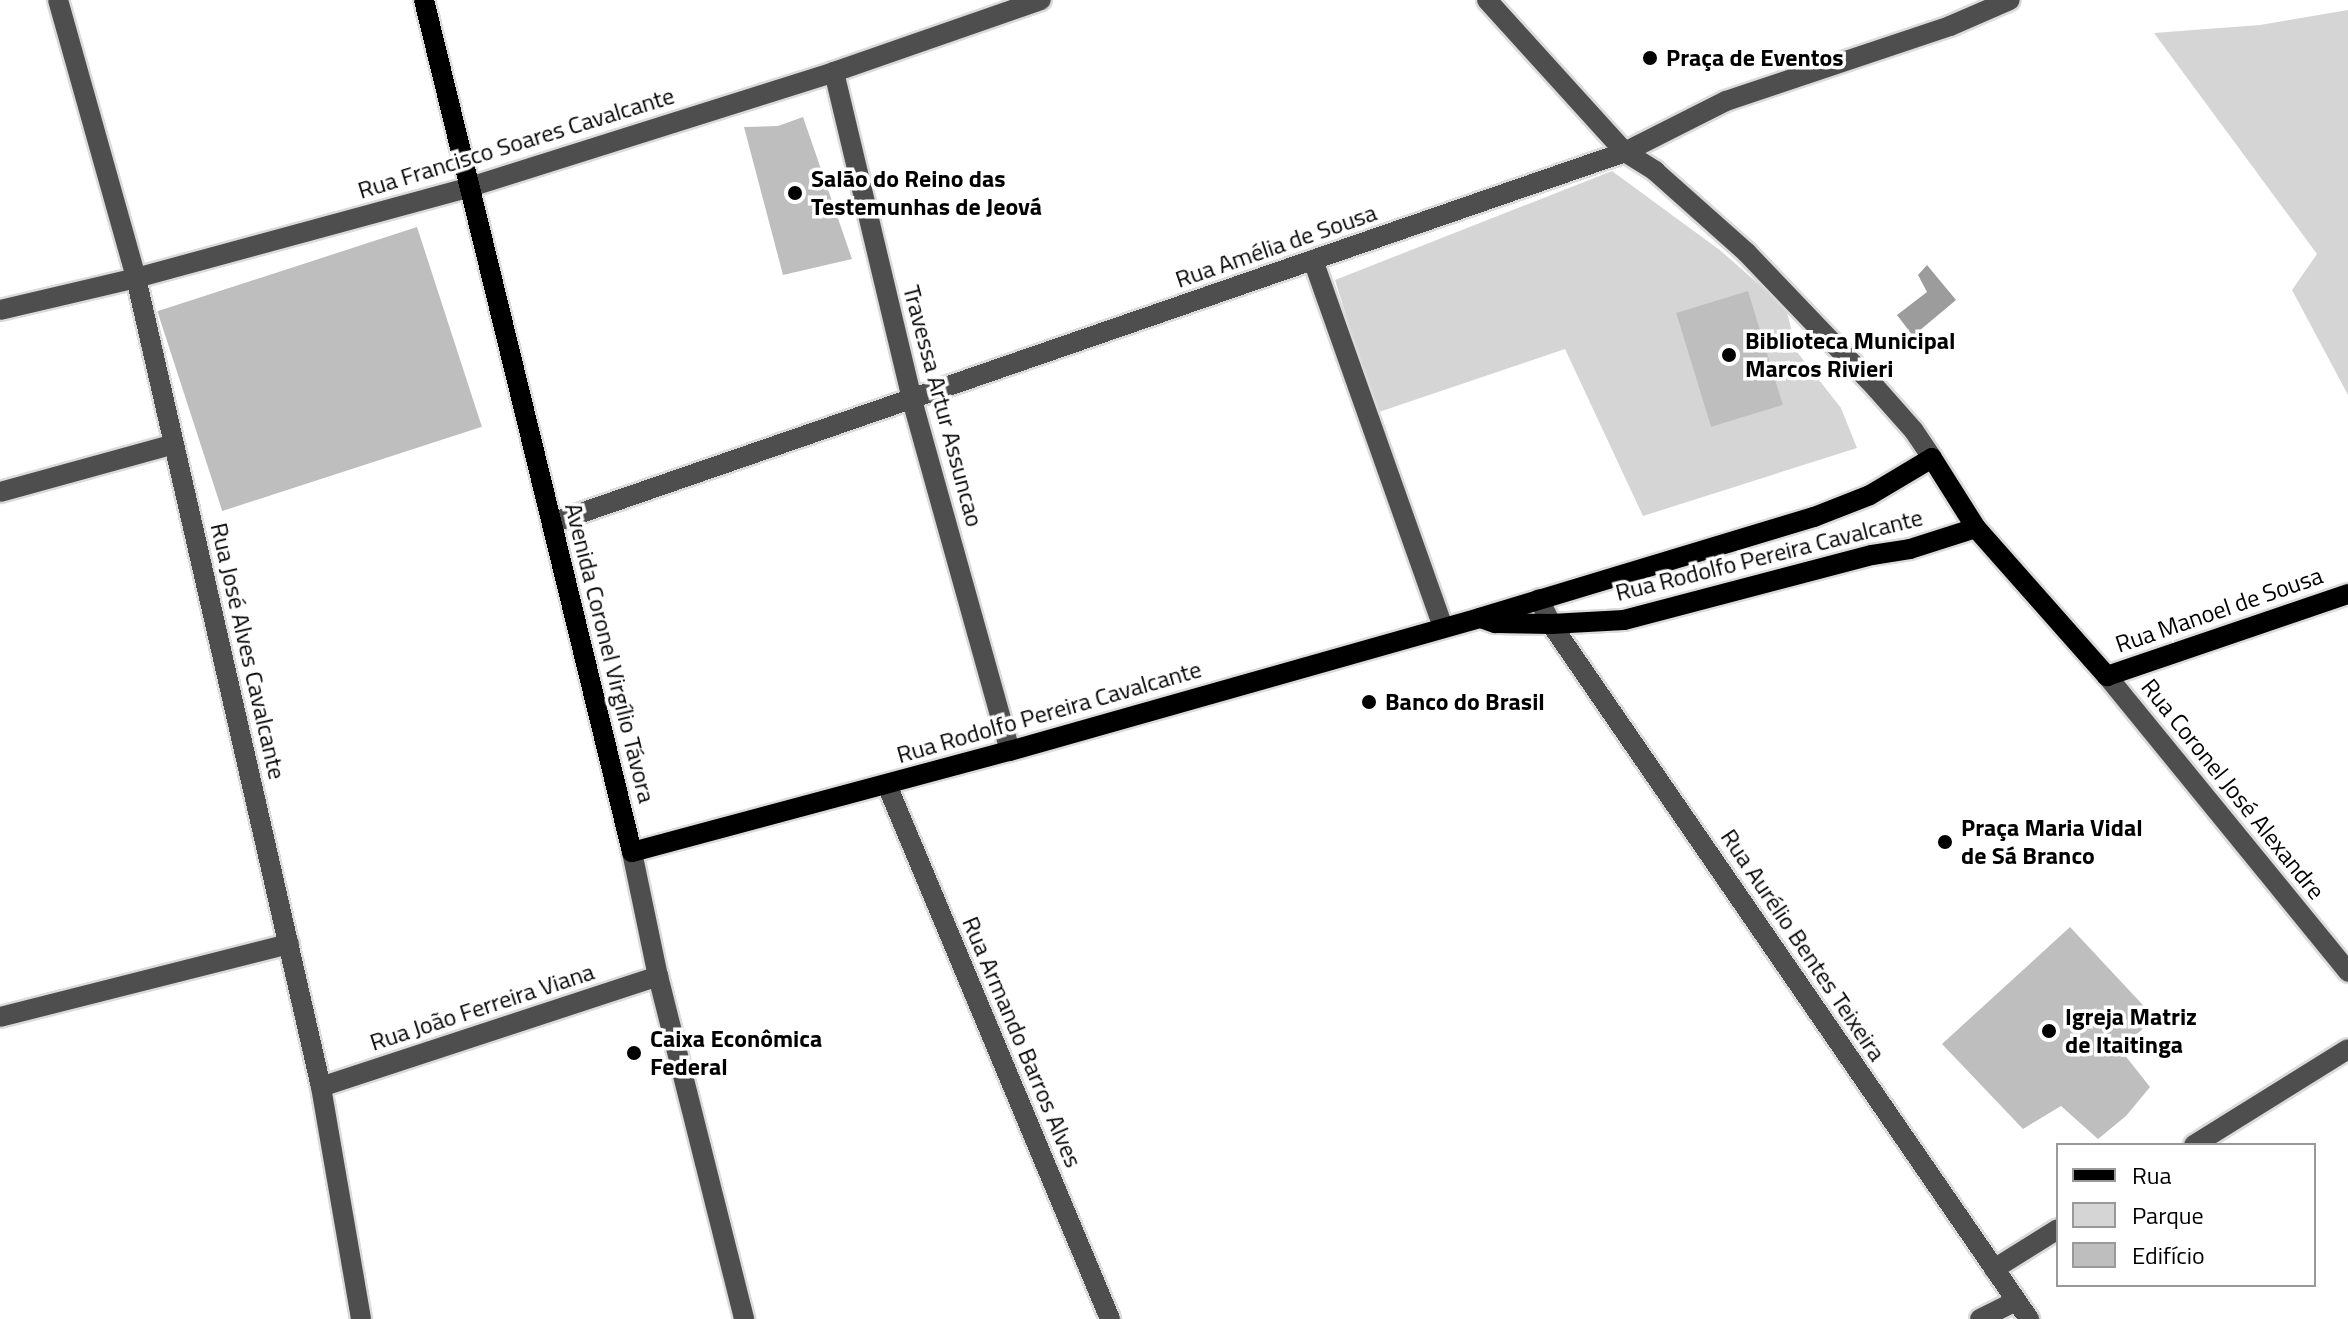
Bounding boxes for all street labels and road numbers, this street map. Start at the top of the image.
street label: Rua Francisco Soares Cavalcante [354,81,678,205]
street label: Rua Amélia de Sousa [1172,198,1380,294]
street label: Travessa Artur Assuncao [897,282,989,530]
street label: Avenida Coronel Virgílio Távora [559,500,661,806]
street label: Rua Rodolfo Pereira Cavalcante [1612,503,1926,607]
street label: Rua José Alves Cavalcante [204,520,292,782]
street label: Rua Manoel de Sousa [2112,561,2326,659]
street label: Rua Rodolfo Pereira Cavalcante [893,655,1205,769]
street label: Rua Coronel José Alexandre [2135,673,2331,905]
street label: Rua Aurélio Bentes Teixeira [1715,824,1891,1066]
street label: Rua Armando Barros Alves [956,912,1088,1172]
street label: Rua João Ferreira Viana [366,957,598,1057]

